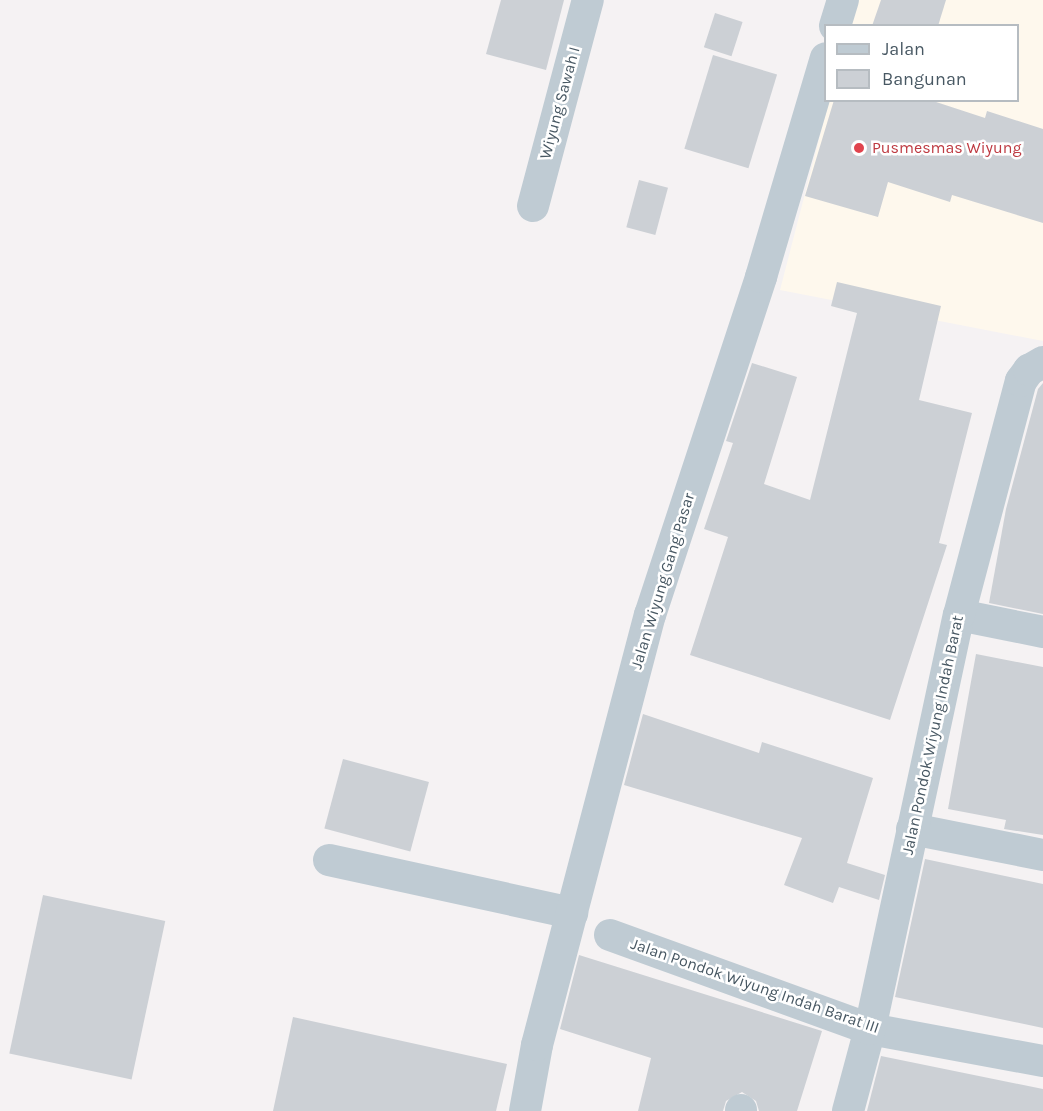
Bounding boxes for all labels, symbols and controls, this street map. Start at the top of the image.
legend [824,24,1019,102]
text: Jalan [882,38,925,60]
street label: Wiyung Sawah I [536,45,584,161]
text: Bangunan [882,68,967,90]
place label: Pusmesmas Wiyung [872,138,1021,158]
marker: Pusmesmas Wiyung [850,139,868,157]
street label: Jalan Wiyung Gang Pasar [627,491,699,671]
street label: Jalan Pondok Wiyung Indah Barat [898,614,968,856]
street label: Jalan Pondok Wiyung Indah Barat III [628,934,882,1038]

